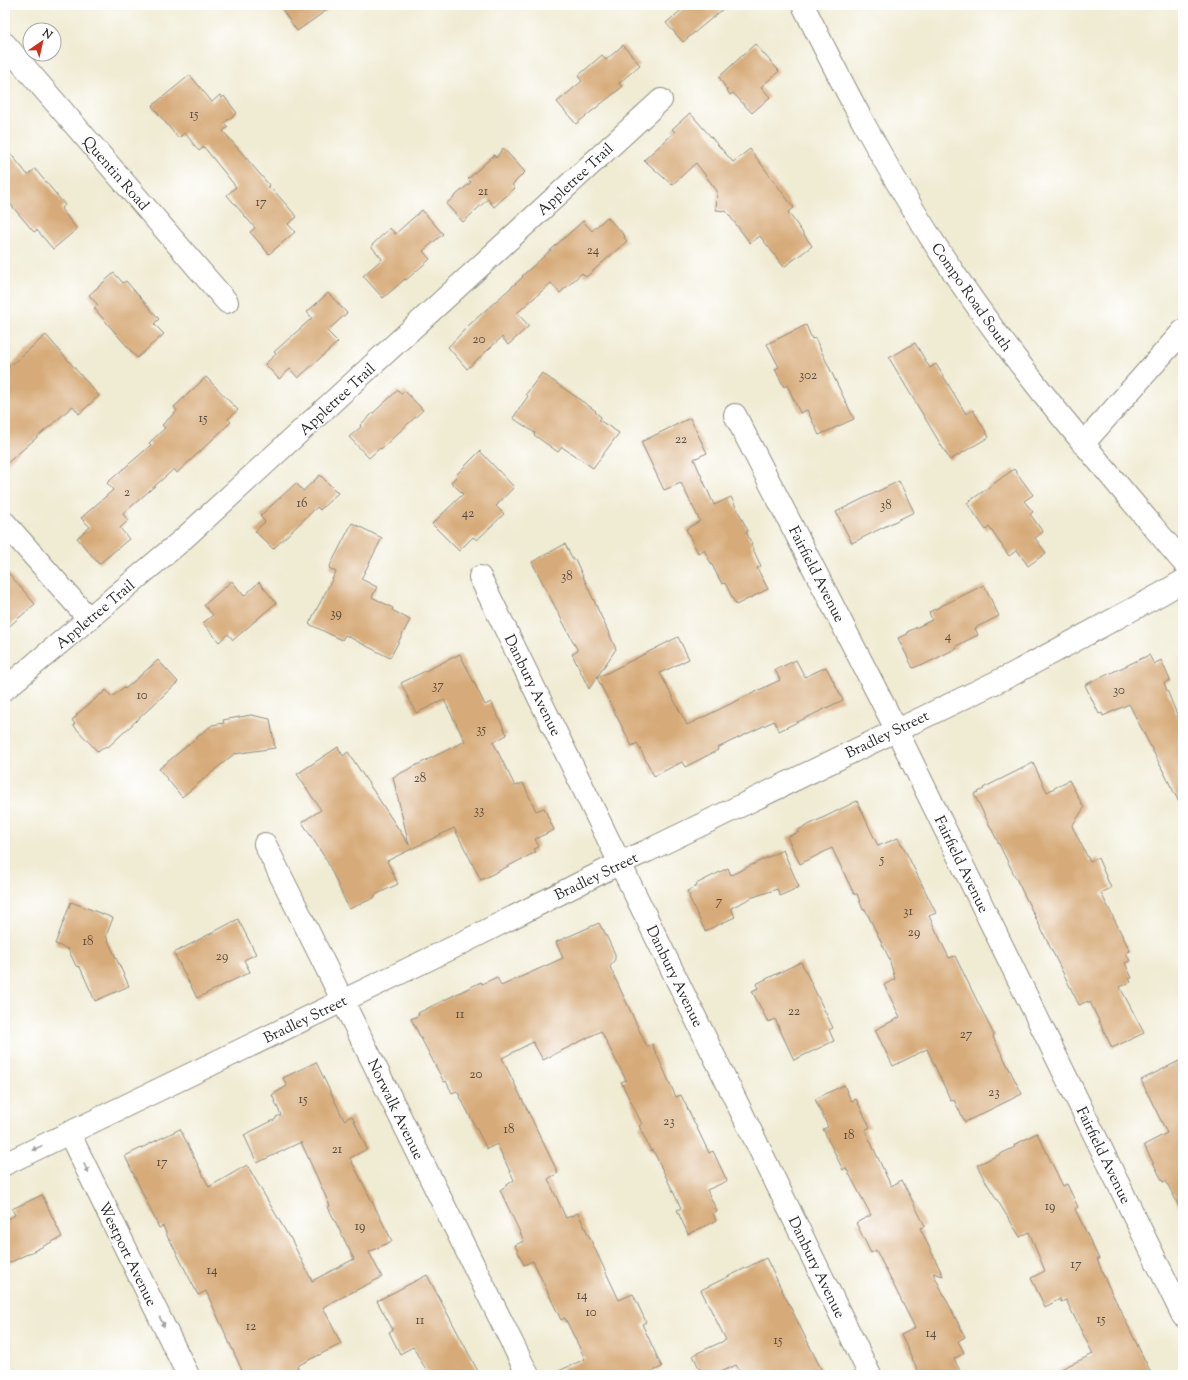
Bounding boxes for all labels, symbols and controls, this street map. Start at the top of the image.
north arrow [22,22,62,62]
text: N [38,25,55,44]
house number: 15 [190,106,199,124]
street label: Quentin Road [77,132,153,216]
street label: Appletree Trail [533,139,619,221]
house number: 21 [478,183,489,201]
house number: 17 [256,194,267,212]
street label: Compo Road South [925,239,1016,357]
house number: 24 [587,242,600,260]
house number: 20 [473,331,486,349]
street label: Appletree Trail [295,359,381,441]
house number: 302 [799,367,817,385]
house number: 15 [199,410,208,428]
house number: 22 [675,431,687,449]
house number: 2 [124,484,130,502]
house number: 16 [297,495,307,513]
house number: 38 [880,497,892,515]
house number: 42 [462,505,474,523]
street label: Fairfield Avenue [782,523,849,627]
house number: 38 [561,568,573,586]
street label: Appletree Trail [52,576,140,655]
house number: 39 [330,605,342,623]
house number: 4 [945,628,952,646]
street label: Danbury Avenue [498,631,565,740]
house number: 37 [432,677,444,695]
house number: 30 [1113,682,1125,700]
house number: 10 [136,687,148,705]
street label: Bradley Street [842,706,933,765]
house number: 35 [476,721,486,739]
house number: 28 [414,770,426,788]
house number: 33 [474,802,484,820]
street label: Fairfield Avenue [928,813,993,917]
street label: Bradley Street [551,848,642,907]
house number: 5 [879,851,885,869]
house number: 7 [716,893,723,911]
house number: 31 [903,903,913,921]
street label: Danbury Avenue [640,922,707,1031]
house number: 29 [908,924,920,942]
house number: 18 [83,933,93,951]
house number: 29 [216,948,228,966]
street label: Bradley Street [260,991,351,1050]
house number: 22 [788,1003,800,1021]
house number: 11 [456,1006,465,1024]
house number: 27 [960,1026,973,1044]
street label: Norwalk Avenue [361,1056,428,1163]
house number: 20 [470,1066,483,1084]
house number: 23 [988,1084,1000,1102]
house number: 15 [299,1091,308,1109]
street label: Fairfield Avenue [1070,1104,1135,1208]
house number: 23 [663,1113,675,1131]
house number: 18 [504,1121,514,1139]
house number: 18 [844,1127,854,1145]
house number: 21 [332,1141,343,1159]
one-way arrow [31,1145,43,1151]
house number: 17 [157,1154,168,1172]
one-way arrow [83,1162,89,1174]
house number: 19 [1045,1198,1055,1216]
street label: Westport Avenue [92,1199,161,1310]
street label: Danbury Avenue [782,1213,849,1322]
house number: 19 [355,1218,365,1236]
house number: 17 [1071,1256,1082,1274]
house number: 14 [207,1262,218,1280]
house number: 14 [577,1287,588,1305]
house number: 10 [585,1304,597,1322]
house number: 15 [1097,1311,1106,1329]
house number: 11 [416,1312,425,1330]
one-way arrow [159,1317,165,1328]
house number: 12 [246,1318,256,1336]
house number: 14 [926,1325,937,1343]
house number: 15 [774,1332,783,1350]

